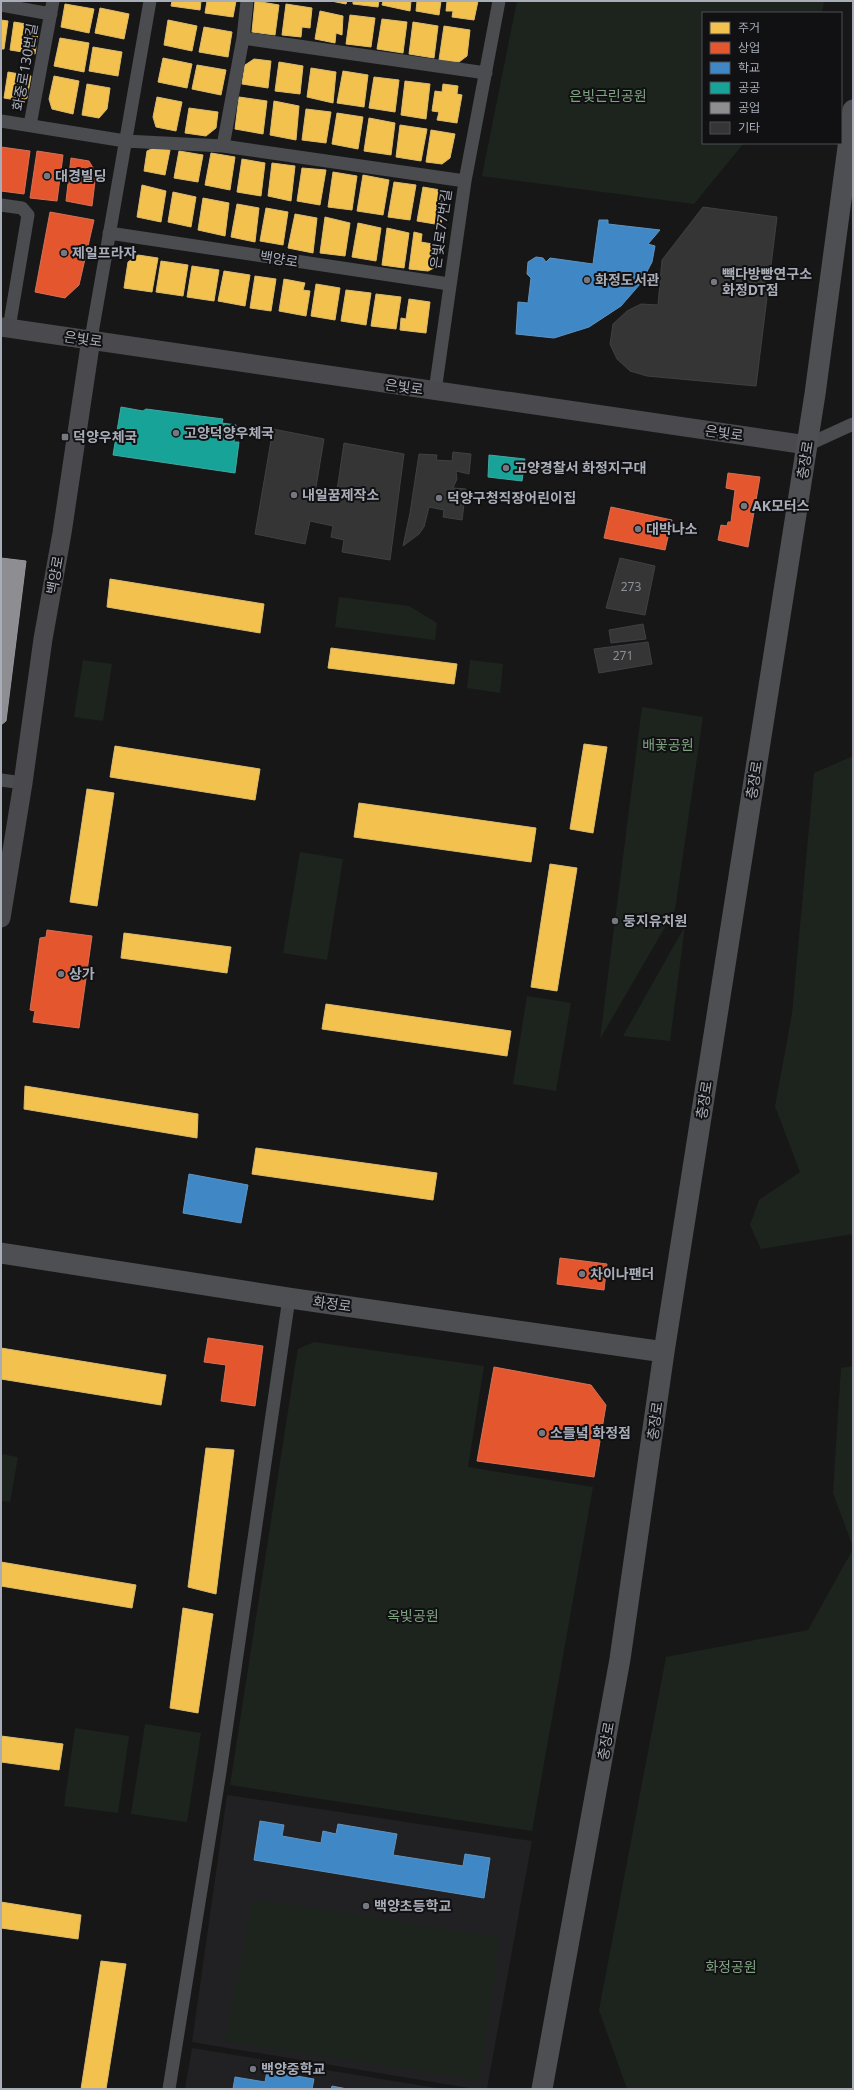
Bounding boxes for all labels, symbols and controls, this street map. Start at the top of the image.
legend [702,12,842,144]
text: 주거 [738,19,760,36]
street label: 화중로130번길 [7,22,42,112]
text: 상업 [738,39,760,56]
text: 학교 [738,59,760,76]
text: 공공 [738,79,760,96]
park label: 은빛근린공원 [569,86,647,105]
text: 공업 [738,99,760,116]
text: 기타 [738,119,760,136]
place label: 대경빌딩 [55,166,107,185]
marker: 대경빌딩 [42,171,52,181]
street label: 은빛로77번길 [426,188,456,270]
place label: 제일프라자 [72,243,137,262]
street label: 백양로 [259,246,300,271]
marker: 제일프라자 [59,248,69,258]
place label: 빽다방빵연구소 화정DT점 [722,264,812,299]
place label: 화정도서관 [595,270,660,289]
marker: 화정도서관 [582,275,592,285]
marker: 빽다방빵연구소 화정DT점 [709,277,719,287]
street label: 은빛로 [63,326,104,351]
street label: 은빛로 [384,374,425,399]
street label: 은빛로 [704,420,745,445]
place label: 고양덕양우체국 [184,423,274,442]
place label: 덕양우체국 [73,427,138,446]
marker: 고양덕양우체국 [171,428,181,438]
marker: 덕양우체국 [60,432,70,442]
street label: 충장로 [792,439,817,480]
place label: 고양경찰서 화정지구대 [514,458,646,477]
marker: 고양경찰서 화정지구대 [501,463,511,473]
place label: 내일꿈제작소 [302,485,379,504]
place label: 덕양구청직장어린이집 [447,488,576,507]
marker: 내일꿈제작소 [289,490,299,500]
marker: 덕양구청직장어린이집 [434,493,444,503]
place label: AK모터스 [752,496,810,515]
marker: AK모터스 [739,501,749,511]
place label: 대박나소 [646,519,698,538]
marker: 대박나소 [633,524,643,534]
street label: 백양로 [42,554,67,596]
house number: 273 [621,578,641,595]
house number: 271 [613,647,633,664]
park label: 배꽃공원 [642,735,694,754]
street label: 충장로 [741,759,766,800]
place label: 둥지유치원 [623,911,687,930]
marker: 둥지유치원 [610,916,620,926]
place label: 상가 [69,964,95,983]
marker: 상가 [56,969,66,979]
street label: 충장로 [691,1079,716,1120]
place label: 차이나팬더 [590,1264,654,1283]
marker: 차이나팬더 [577,1269,587,1279]
street label: 화정로 [312,1291,353,1316]
street label: 충장로 [642,1400,667,1441]
place label: 소들녘 화정점 [550,1423,631,1442]
marker: 소들녘 화정점 [537,1428,547,1438]
park label: 옥빛공원 [387,1606,439,1625]
street label: 충장로 [593,1720,618,1762]
place label: 백양초등학교 [374,1896,451,1915]
marker: 백양초등학교 [361,1901,371,1911]
park label: 화정공원 [705,1957,757,1976]
place label: 백양중학교 [261,2059,326,2078]
marker: 백양중학교 [248,2064,258,2074]

